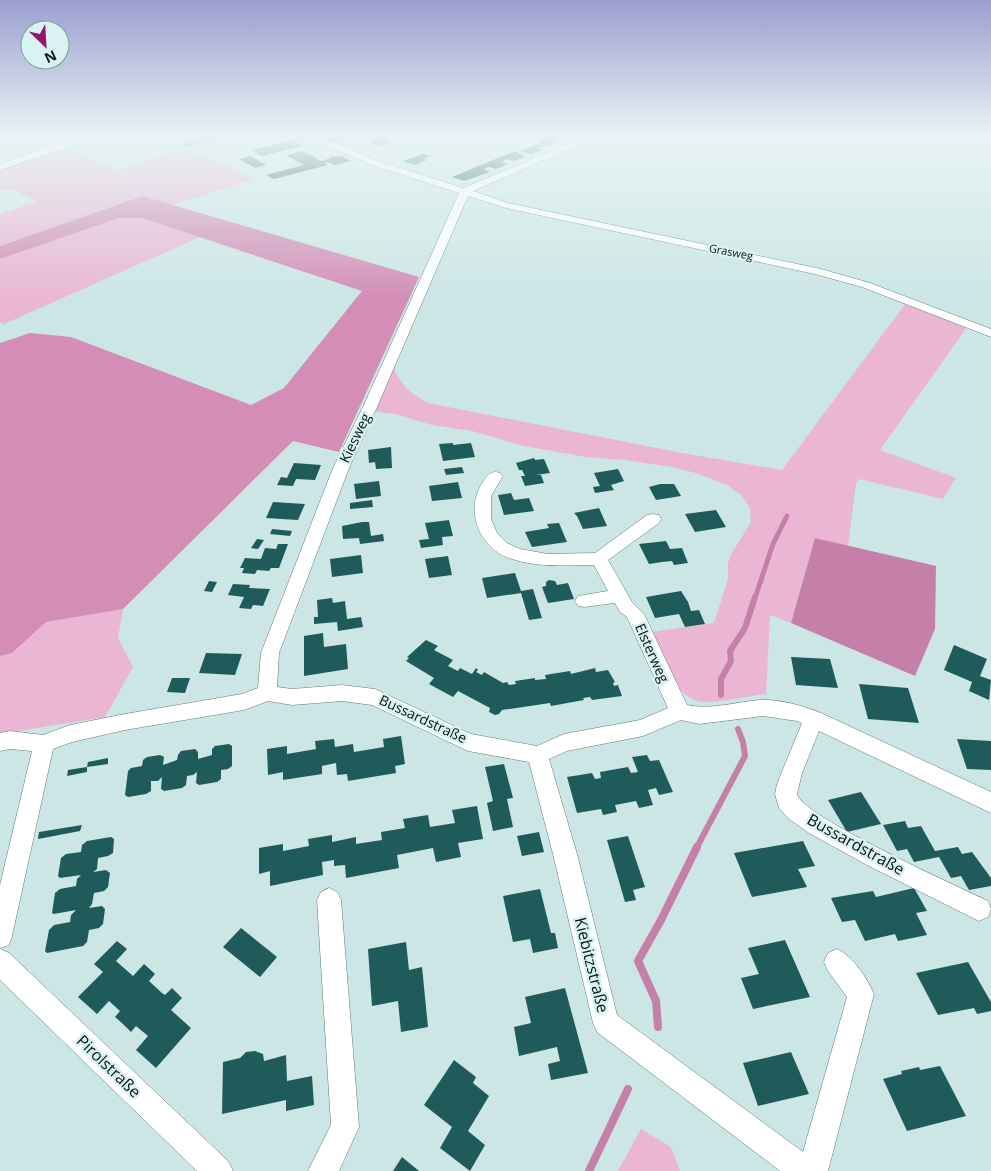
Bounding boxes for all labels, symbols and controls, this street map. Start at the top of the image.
north arrow [20,20,70,70]
text: N [42,46,60,68]
street label: Grasweg [708,240,754,263]
street label: Kiesweg [334,409,375,466]
street label: Elsterweg [631,620,674,686]
street label: Bussardstraße [376,690,470,747]
street label: Bussardstraße [803,808,909,880]
street label: Kiebitzstraße [570,915,614,1015]
street label: Pirolstraße [72,1030,146,1102]

